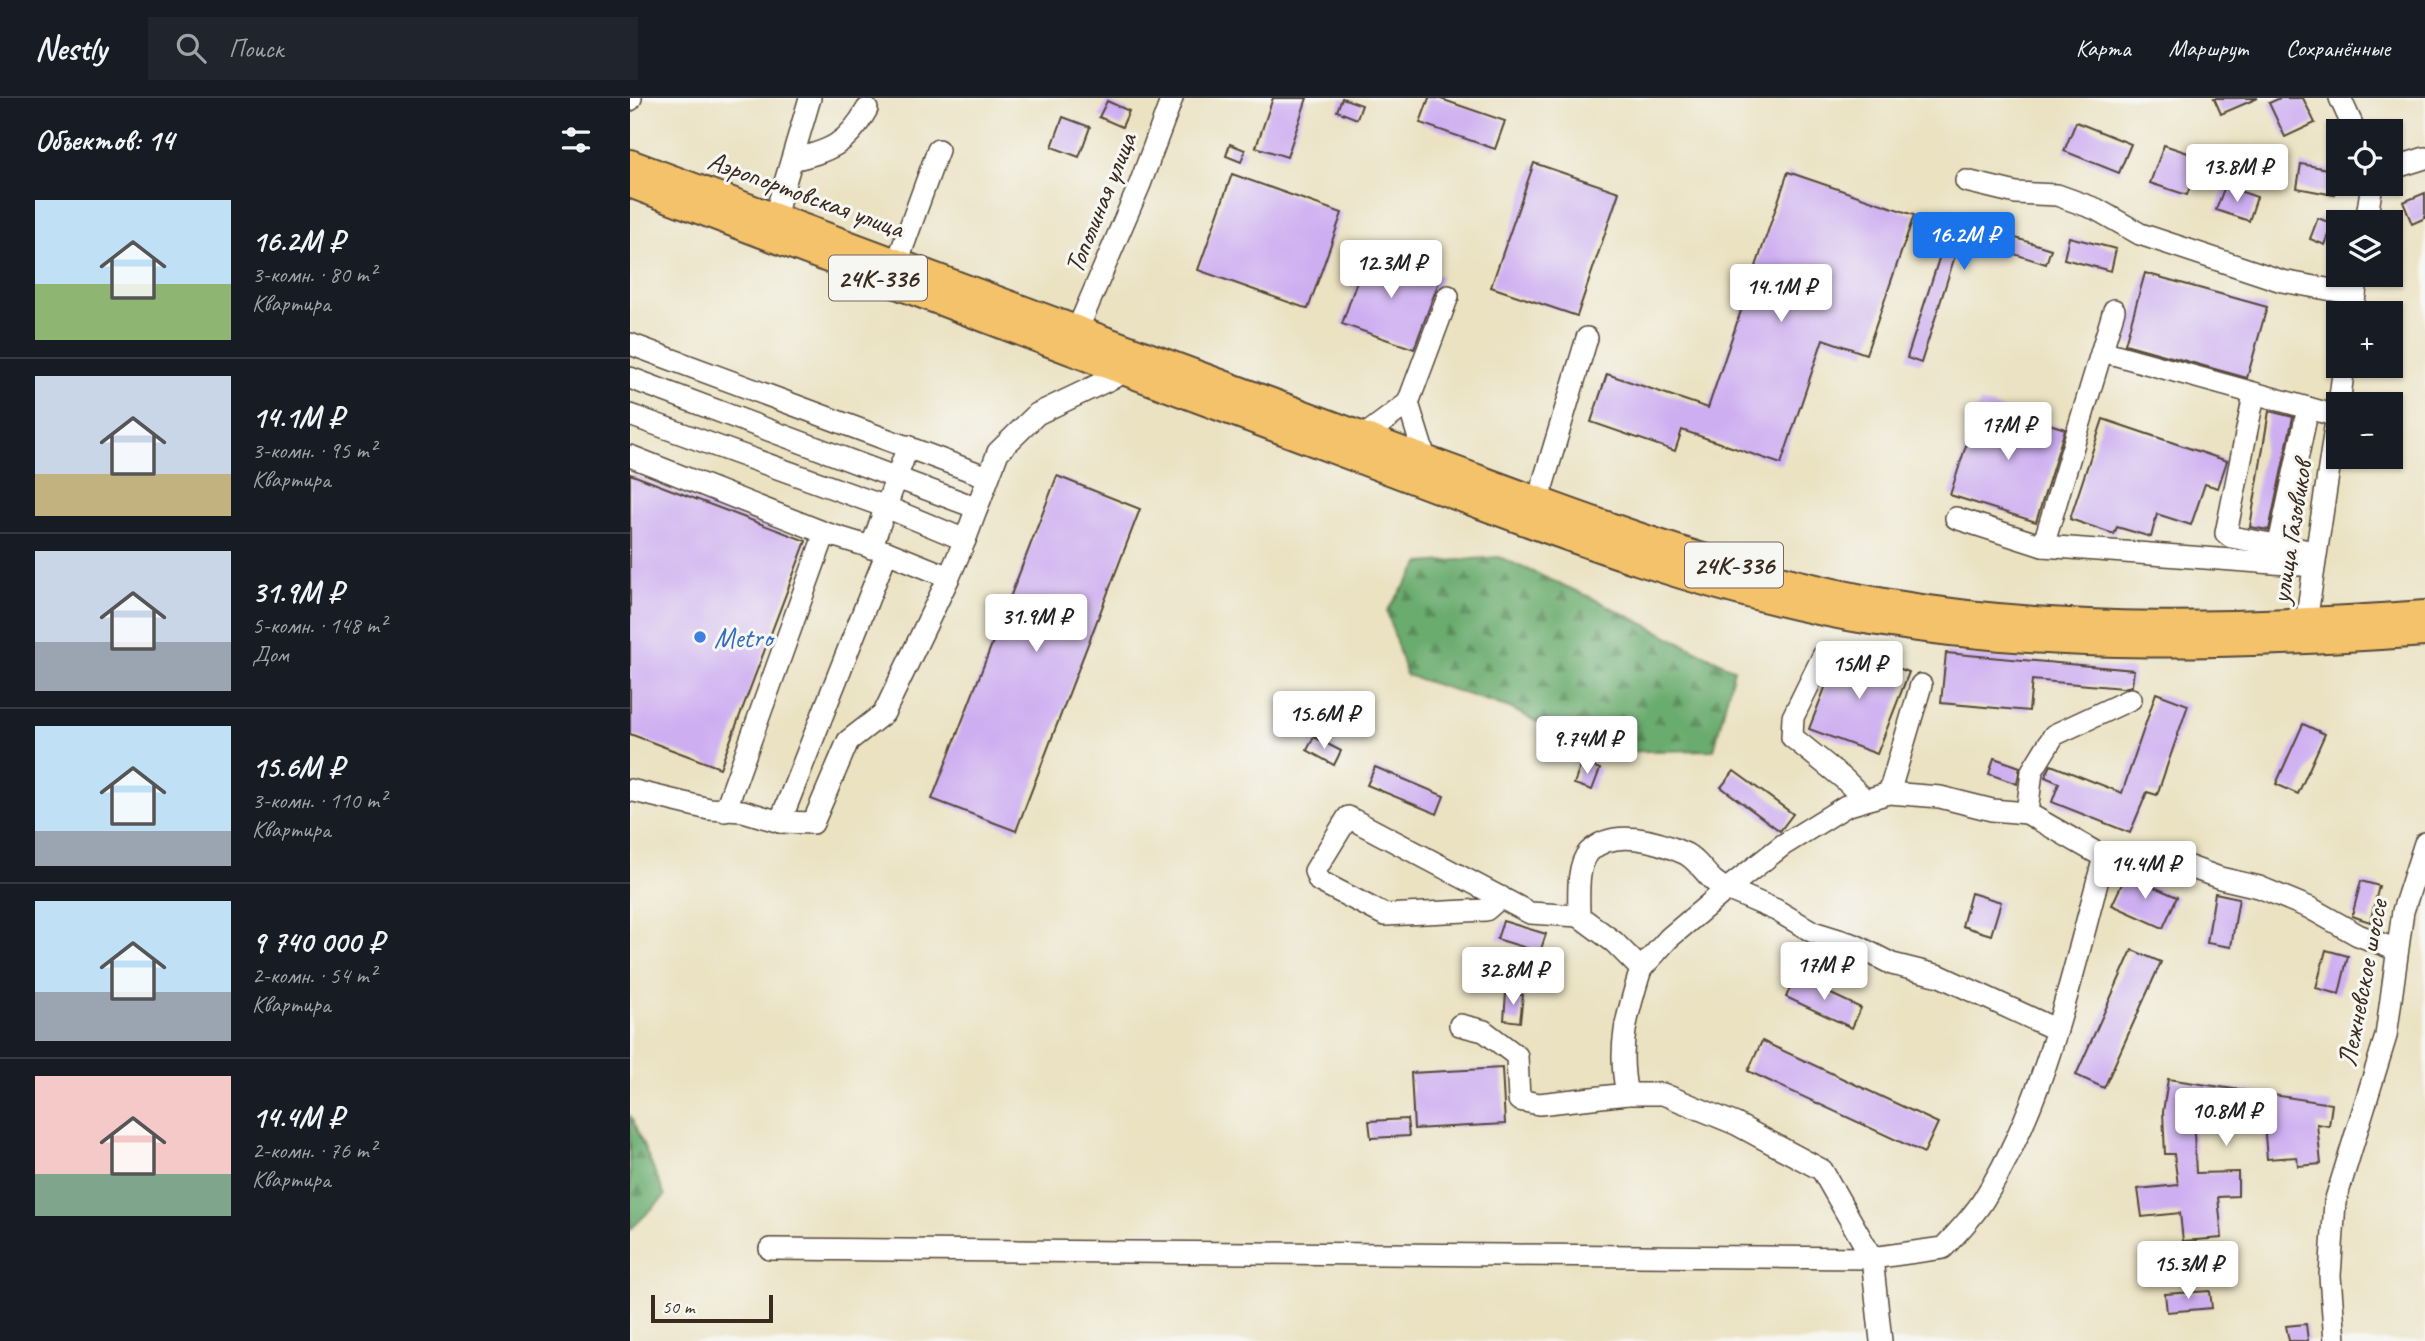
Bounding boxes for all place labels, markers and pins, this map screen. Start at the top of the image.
pin: 13.8M ₽ [2172,144,2302,204]
pin: 16.2M ₽ [1899,212,2029,272]
pin: 12.3M ₽ [1326,240,1456,300]
pin: 14.1M ₽ [1716,264,1846,324]
pin: 17M ₽ [1959,402,2057,462]
pin: 31.9M ₽ [971,594,1101,654]
place label: Metro [714,620,776,655]
marker: Metro [692,629,708,645]
pin: 15M ₽ [1810,642,1908,701]
pin: 15.6M ₽ [1259,692,1389,751]
pin: 9.74M ₽ [1522,716,1652,776]
pin: 14.4M ₽ [2080,842,2210,901]
pin: 17M ₽ [1775,942,1873,1002]
pin: 32.8M ₽ [1448,948,1578,1007]
pin: 10.8M ₽ [2161,1088,2291,1148]
pin: 15.3M ₽ [2123,1242,2253,1301]

